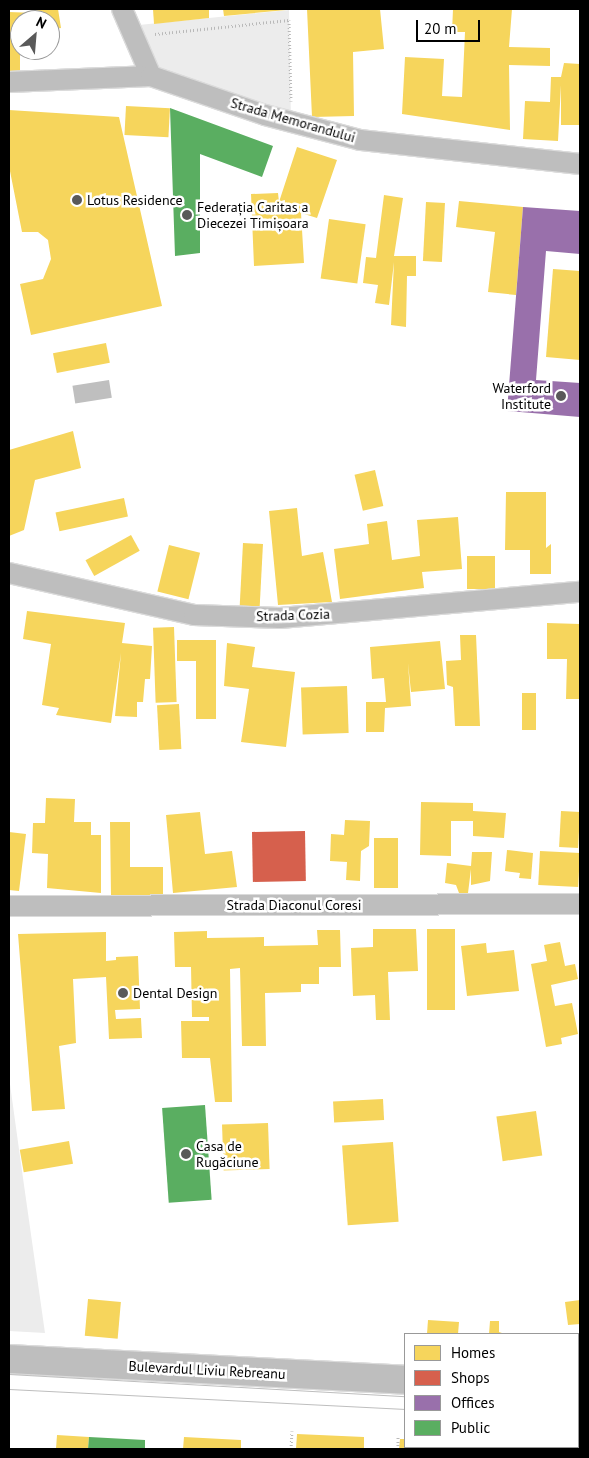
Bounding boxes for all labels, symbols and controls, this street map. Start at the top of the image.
north arrow [10,10,60,60]
scale bar [419,10,483,42]
text: N [33,12,50,33]
text: 20 m [424,19,457,38]
street label: Strada Memorandului [229,94,357,146]
place label: Lotus Residence [87,192,183,208]
marker: Lotus Residence [71,194,83,206]
place label: Federația Caritas a Diecezei Timișoara [197,199,309,232]
marker: Federația Caritas a Diecezei Timișoara [181,209,193,221]
place label: Waterford Institute [492,380,551,412]
marker: Waterford Institute [555,390,567,402]
street label: Strada Cozia [256,605,330,625]
street label: Strada Diaconul Coresi [226,897,362,913]
place label: Dental Design [133,985,218,1001]
marker: Dental Design [117,987,129,999]
place label: Casa de Rugăciune [196,1138,259,1170]
marker: Casa de Rugăciune [180,1148,192,1160]
legend [404,1333,579,1448]
text: Homes [451,1343,495,1362]
street label: Bulevardul Liviu Rebreanu [128,1358,286,1382]
text: Shops [451,1368,490,1387]
text: Offices [451,1393,495,1412]
text: Public [451,1418,490,1437]

